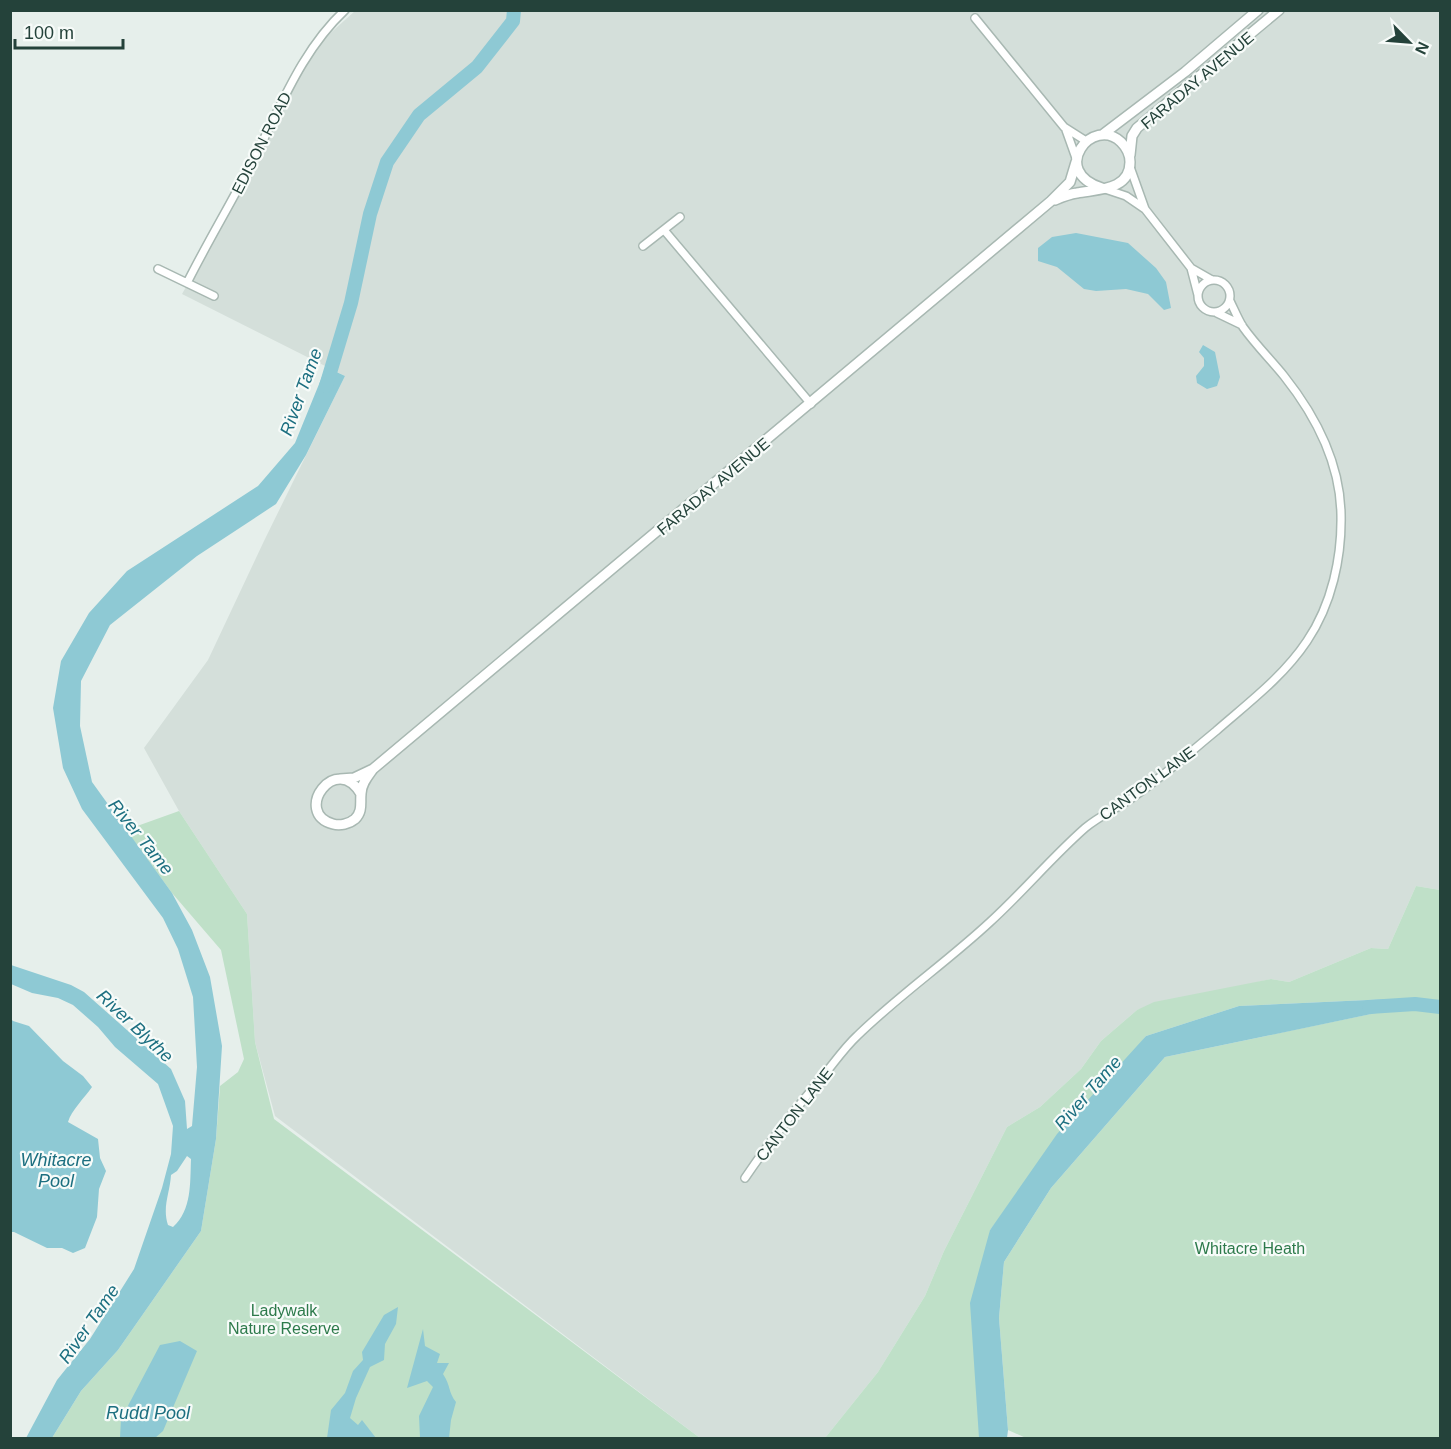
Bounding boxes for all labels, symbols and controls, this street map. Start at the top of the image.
scale bar [15,12,123,50]
north arrow [1379,12,1439,72]
text: 100 m [24,23,74,43]
street label: FARADAY AVENUE [1138,28,1257,132]
text: N [1412,39,1432,57]
street label: EDISON ROAD [228,89,294,197]
water label: River Tame [276,346,326,438]
street label: FARADAY AVENUE [654,434,773,538]
street label: CANTON LANE [1096,743,1198,824]
water label: River Tame [104,795,178,879]
water label: River Blythe [93,986,177,1066]
water label: River Tame [1050,1052,1126,1134]
street label: CANTON LANE [753,1064,836,1164]
water label: Whitacre Pool [20,1150,92,1191]
park label: Whitacre Heath [1195,1240,1305,1257]
water label: River Tame [55,1281,123,1367]
park label: Ladywalk Nature Reserve [228,1302,340,1337]
water label: Rudd Pool [106,1403,191,1423]

